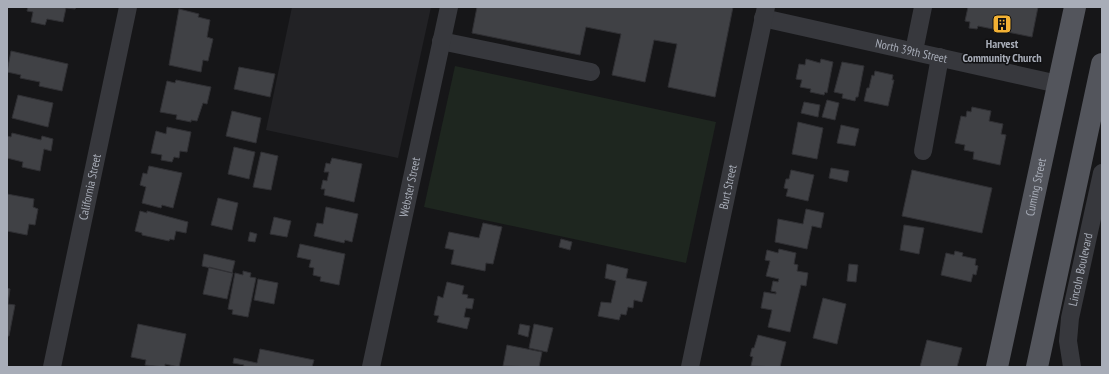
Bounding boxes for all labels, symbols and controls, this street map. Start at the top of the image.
building icon: Harvest Community Church [991,13,1013,35]
street label: North 39th Street [874,35,949,66]
place label: Harvest Community Church [962,36,1042,65]
street label: California Street [75,152,104,221]
street label: Webster Street [396,155,423,218]
street label: Cuming Street [1022,156,1049,217]
street label: Burt Street [716,163,740,211]
street label: Lincoln Boulevard [1065,232,1096,307]

